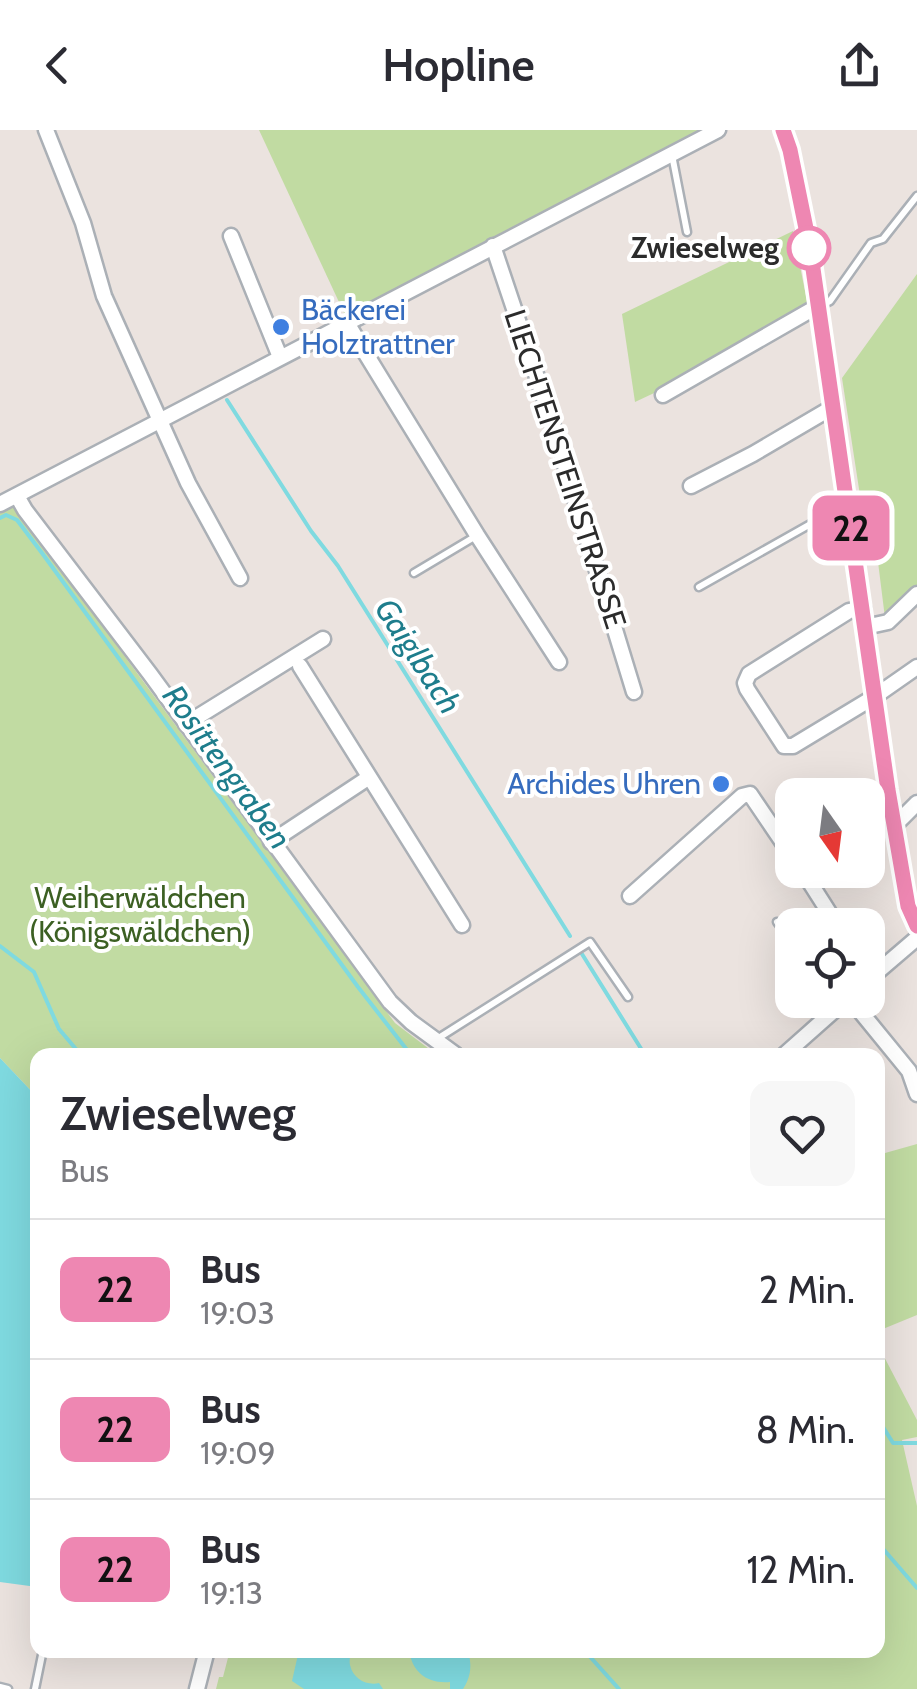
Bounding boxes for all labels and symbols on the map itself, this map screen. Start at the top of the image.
marker: Zwieselweg [788,227,830,269]
place label: Zwieselweg [631,229,779,266]
place label: Bäckerei Holztrattner [301,291,455,362]
street label: LIECHTENSTEINSTRASSE [496,305,635,633]
marker: Bäckerei Holztrattner [270,316,292,338]
line badge: 22 [806,496,896,560]
water label: Gaiglbach [367,591,470,721]
water label: Rosittengraben [155,677,300,856]
place label: Archides Uhren [507,765,701,802]
marker: Archides Uhren [710,773,732,795]
north arrow [775,778,885,888]
park label: Weiherwäldchen (Königswäldchen) [29,879,251,950]

